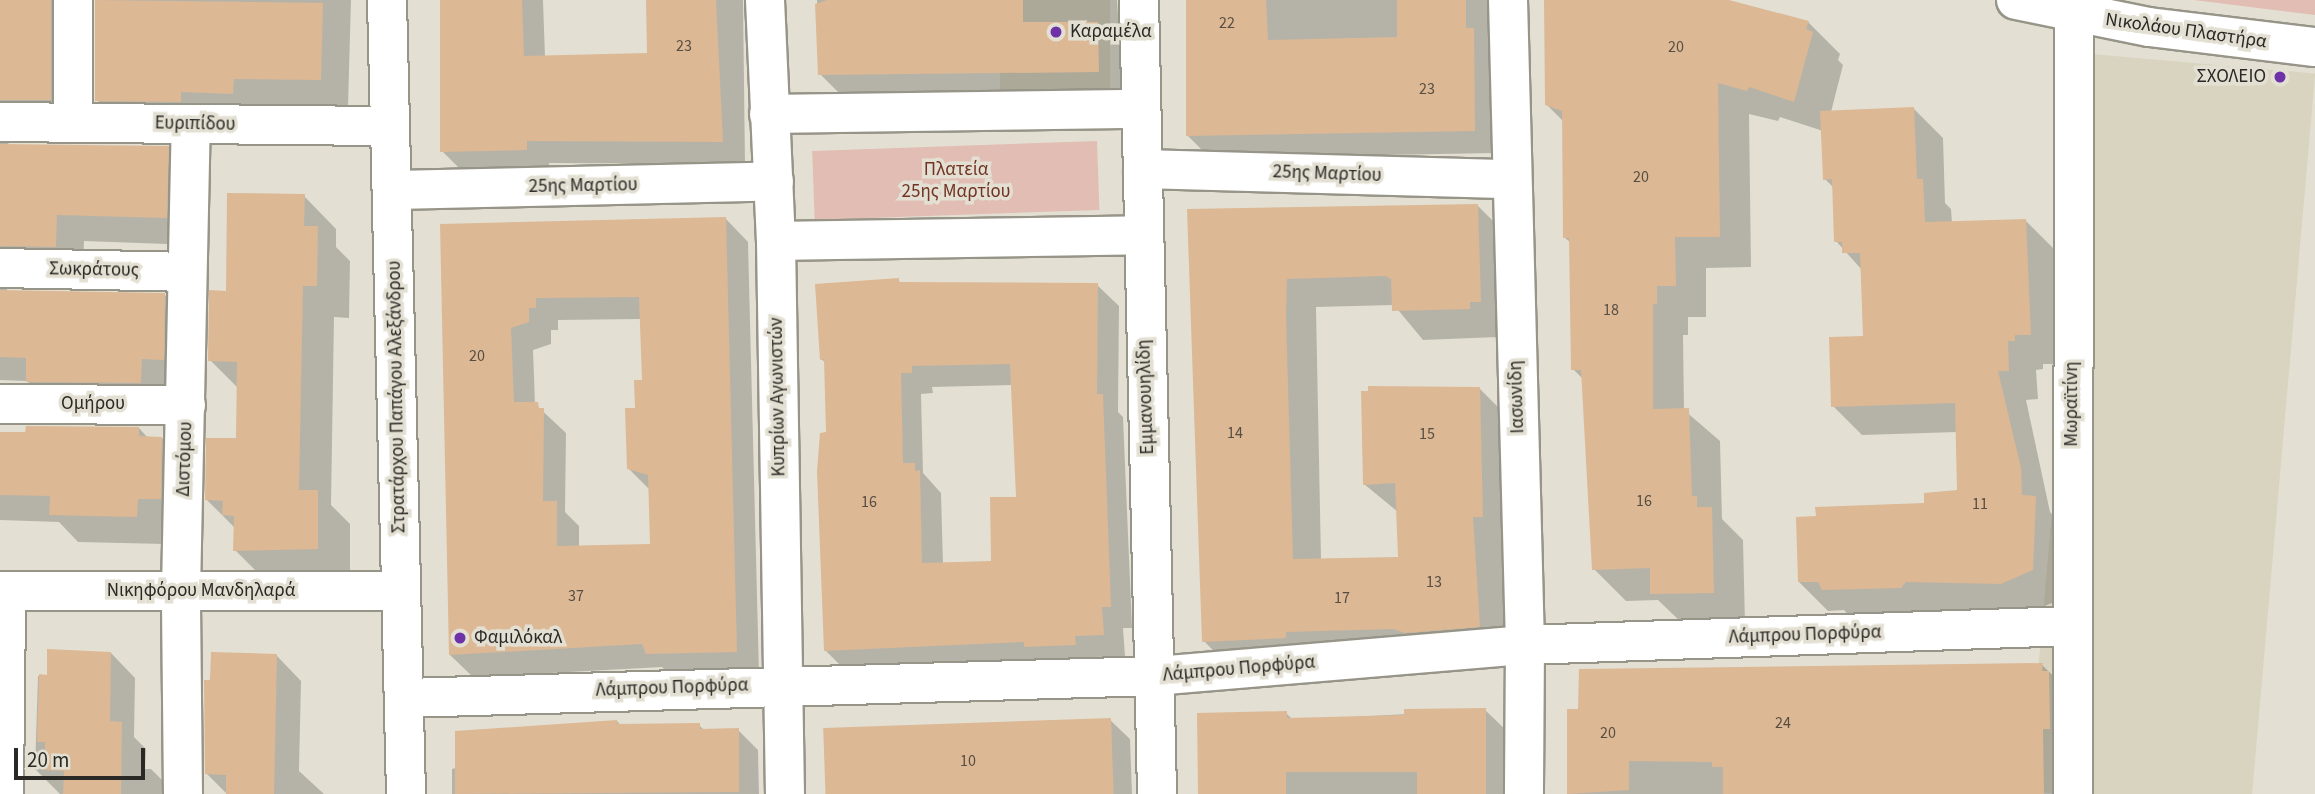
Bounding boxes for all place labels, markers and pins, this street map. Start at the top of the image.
place label: Καραμέλα [1070,21,1152,43]
marker: Καραμέλα [1048,24,1064,40]
place label: ΣΧΟΛΕΙΟ [2197,66,2266,88]
marker: ΣΧΟΛΕΙΟ [2272,69,2288,85]
place label: Φαμιλόκαλ [474,627,562,649]
marker: Φαμιλόκαλ [452,630,468,646]

